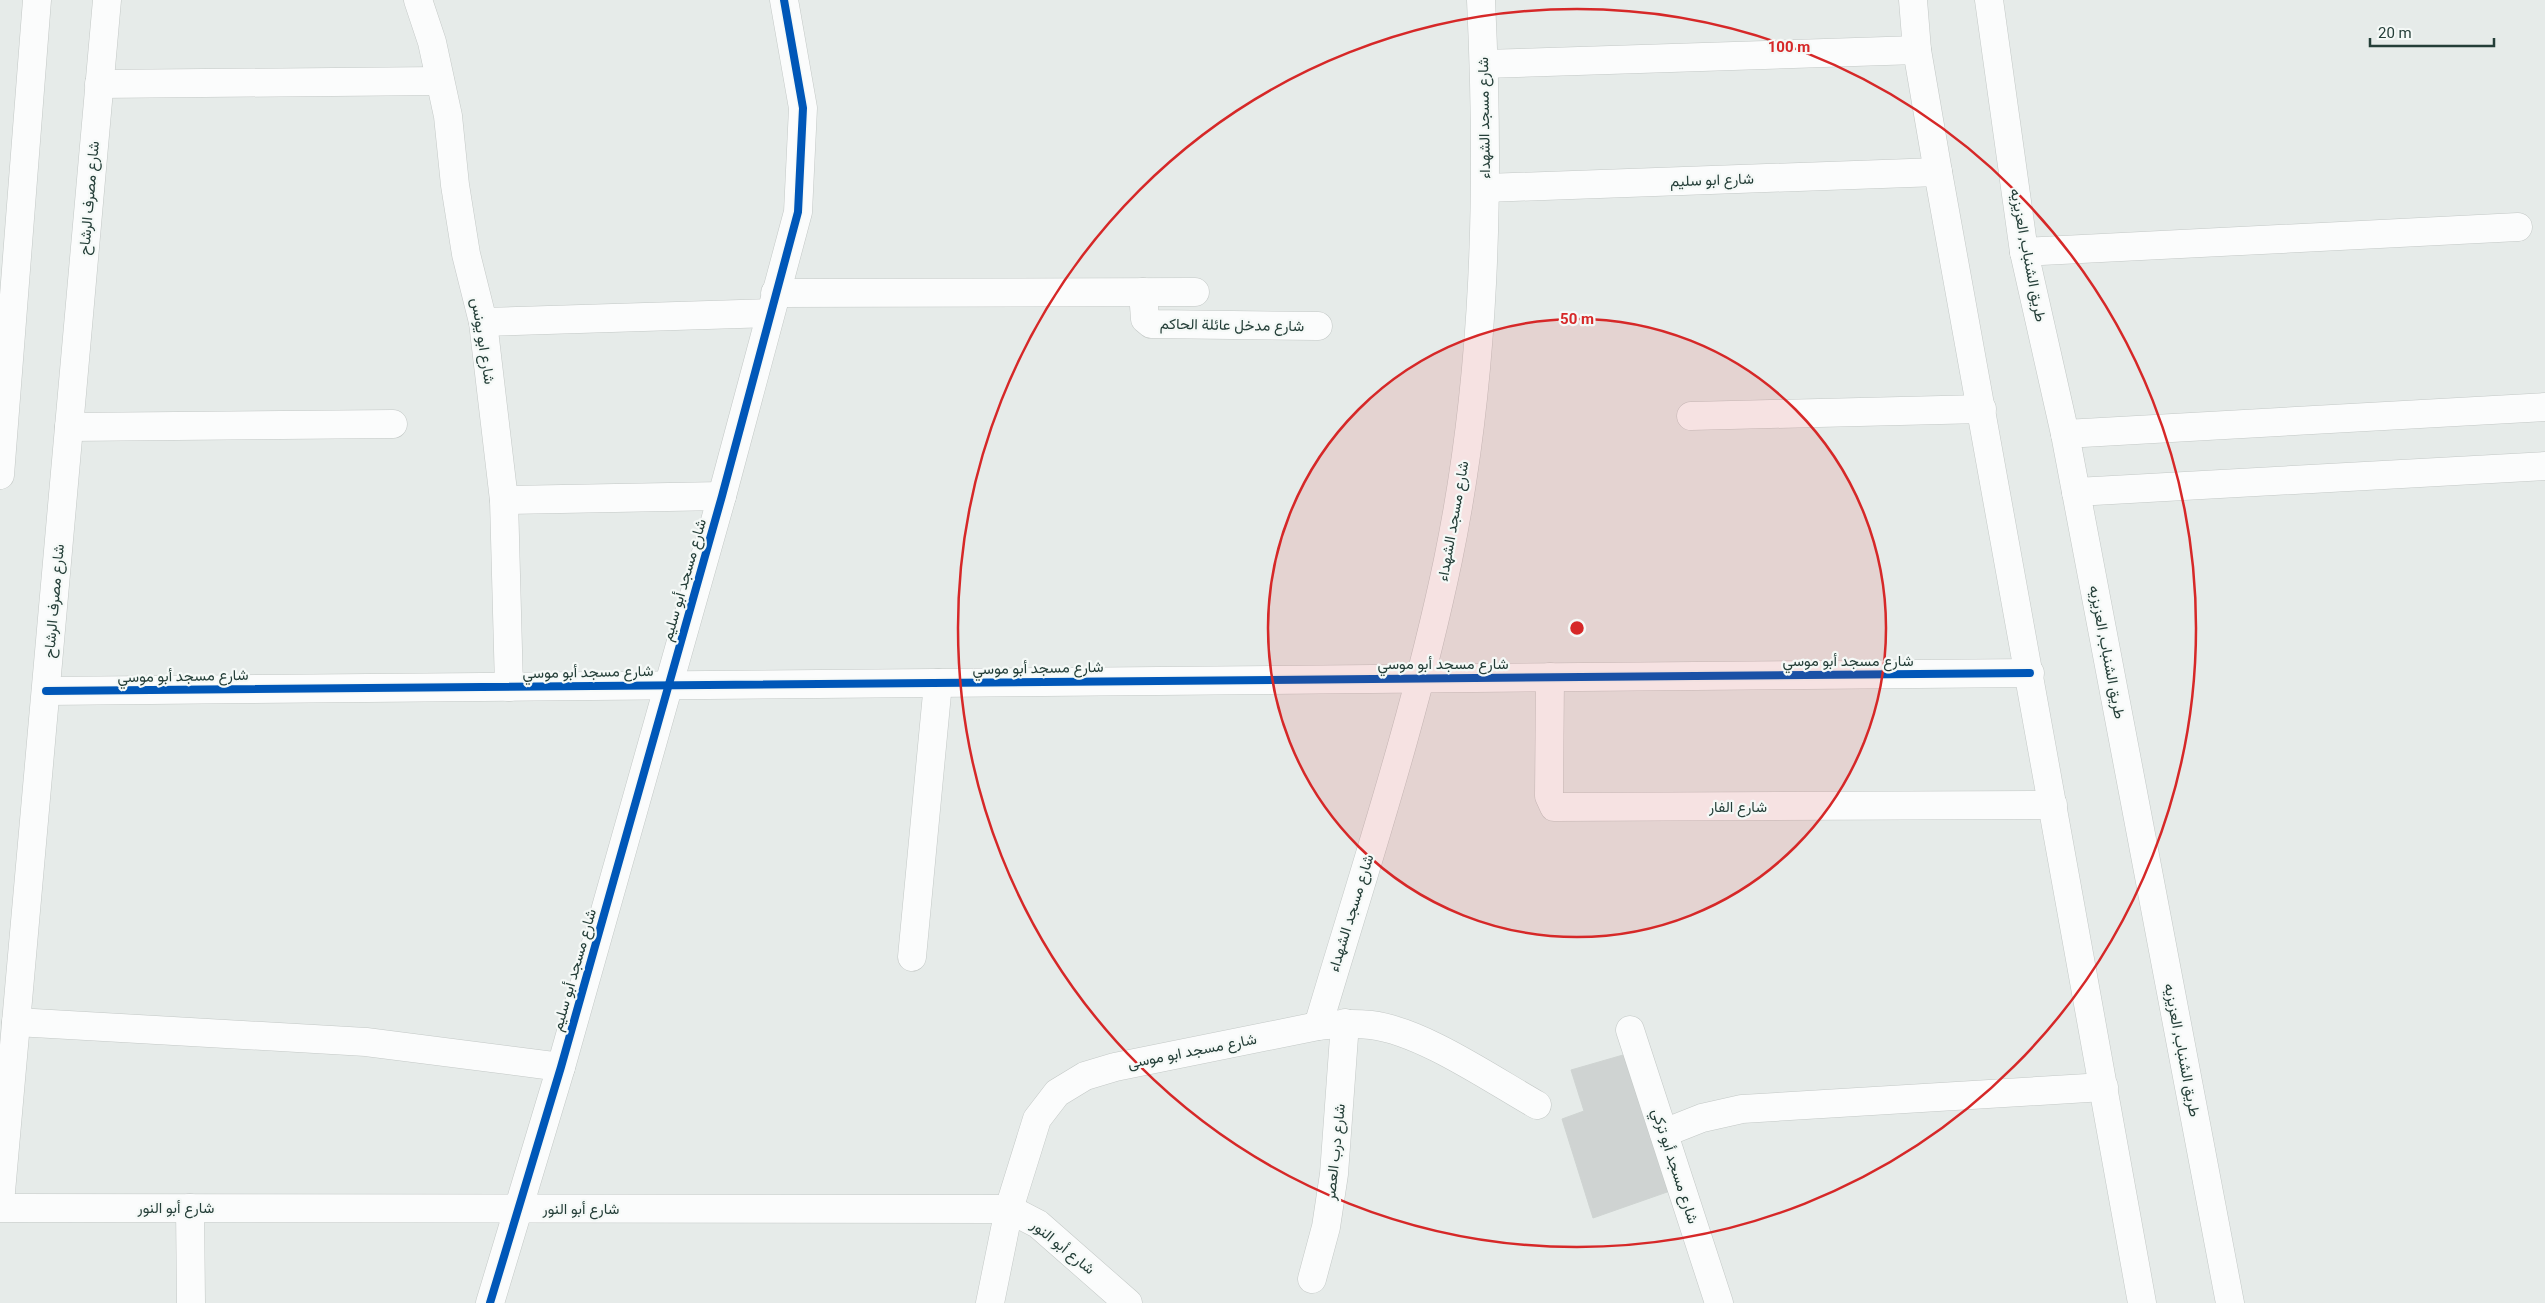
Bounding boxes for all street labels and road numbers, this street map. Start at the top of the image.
street label: شارع مسجد الشهداء [1474,57,1496,179]
street label: شارع مصرف الرشاح [75,140,105,256]
street label: شارع ابو سليم [1670,170,1754,192]
street label: طريق الشنباب, العزيزيه [2005,187,2050,324]
street label: شارع ابو يونس [465,297,499,386]
street label: شارع مدخل عائلة الحاكم [1160,315,1305,337]
street label: شارع مسجد الشهداء [1434,459,1474,583]
street label: شارع مسجد أبو سليم [658,517,712,644]
street label: شارع مصرف الرشاح [40,543,70,659]
street label: طريق الشنباب, العزيزيه [2084,584,2129,721]
street label: شارع مسجد أبو موسي [1782,652,1914,674]
street label: شارع مسجد أبو موسي [1377,655,1509,677]
street label: شارع مسجد أبو موسي [972,658,1104,682]
street label: شارع مسجد أبو موسي [522,662,654,686]
street label: شارع مسجد أبو موسي [117,666,249,690]
street label: شارع الفار [1708,798,1767,818]
street label: شارع مسجد الشهداء [1325,852,1379,975]
street label: شارع مسجد أبو سليم [548,907,602,1034]
street label: طريق الشنباب, العزيزيه [2159,982,2204,1119]
street label: شارع مسجد ابو موسى [1126,1030,1259,1074]
street label: شارع درب العصر [1321,1103,1351,1202]
street label: شارع مسجد أبو تركي [1644,1106,1702,1227]
street label: شارع أبو النور [137,1199,215,1219]
street label: شارع أبو النور [542,1200,620,1220]
street label: شارع أبو النور [1025,1215,1099,1280]

